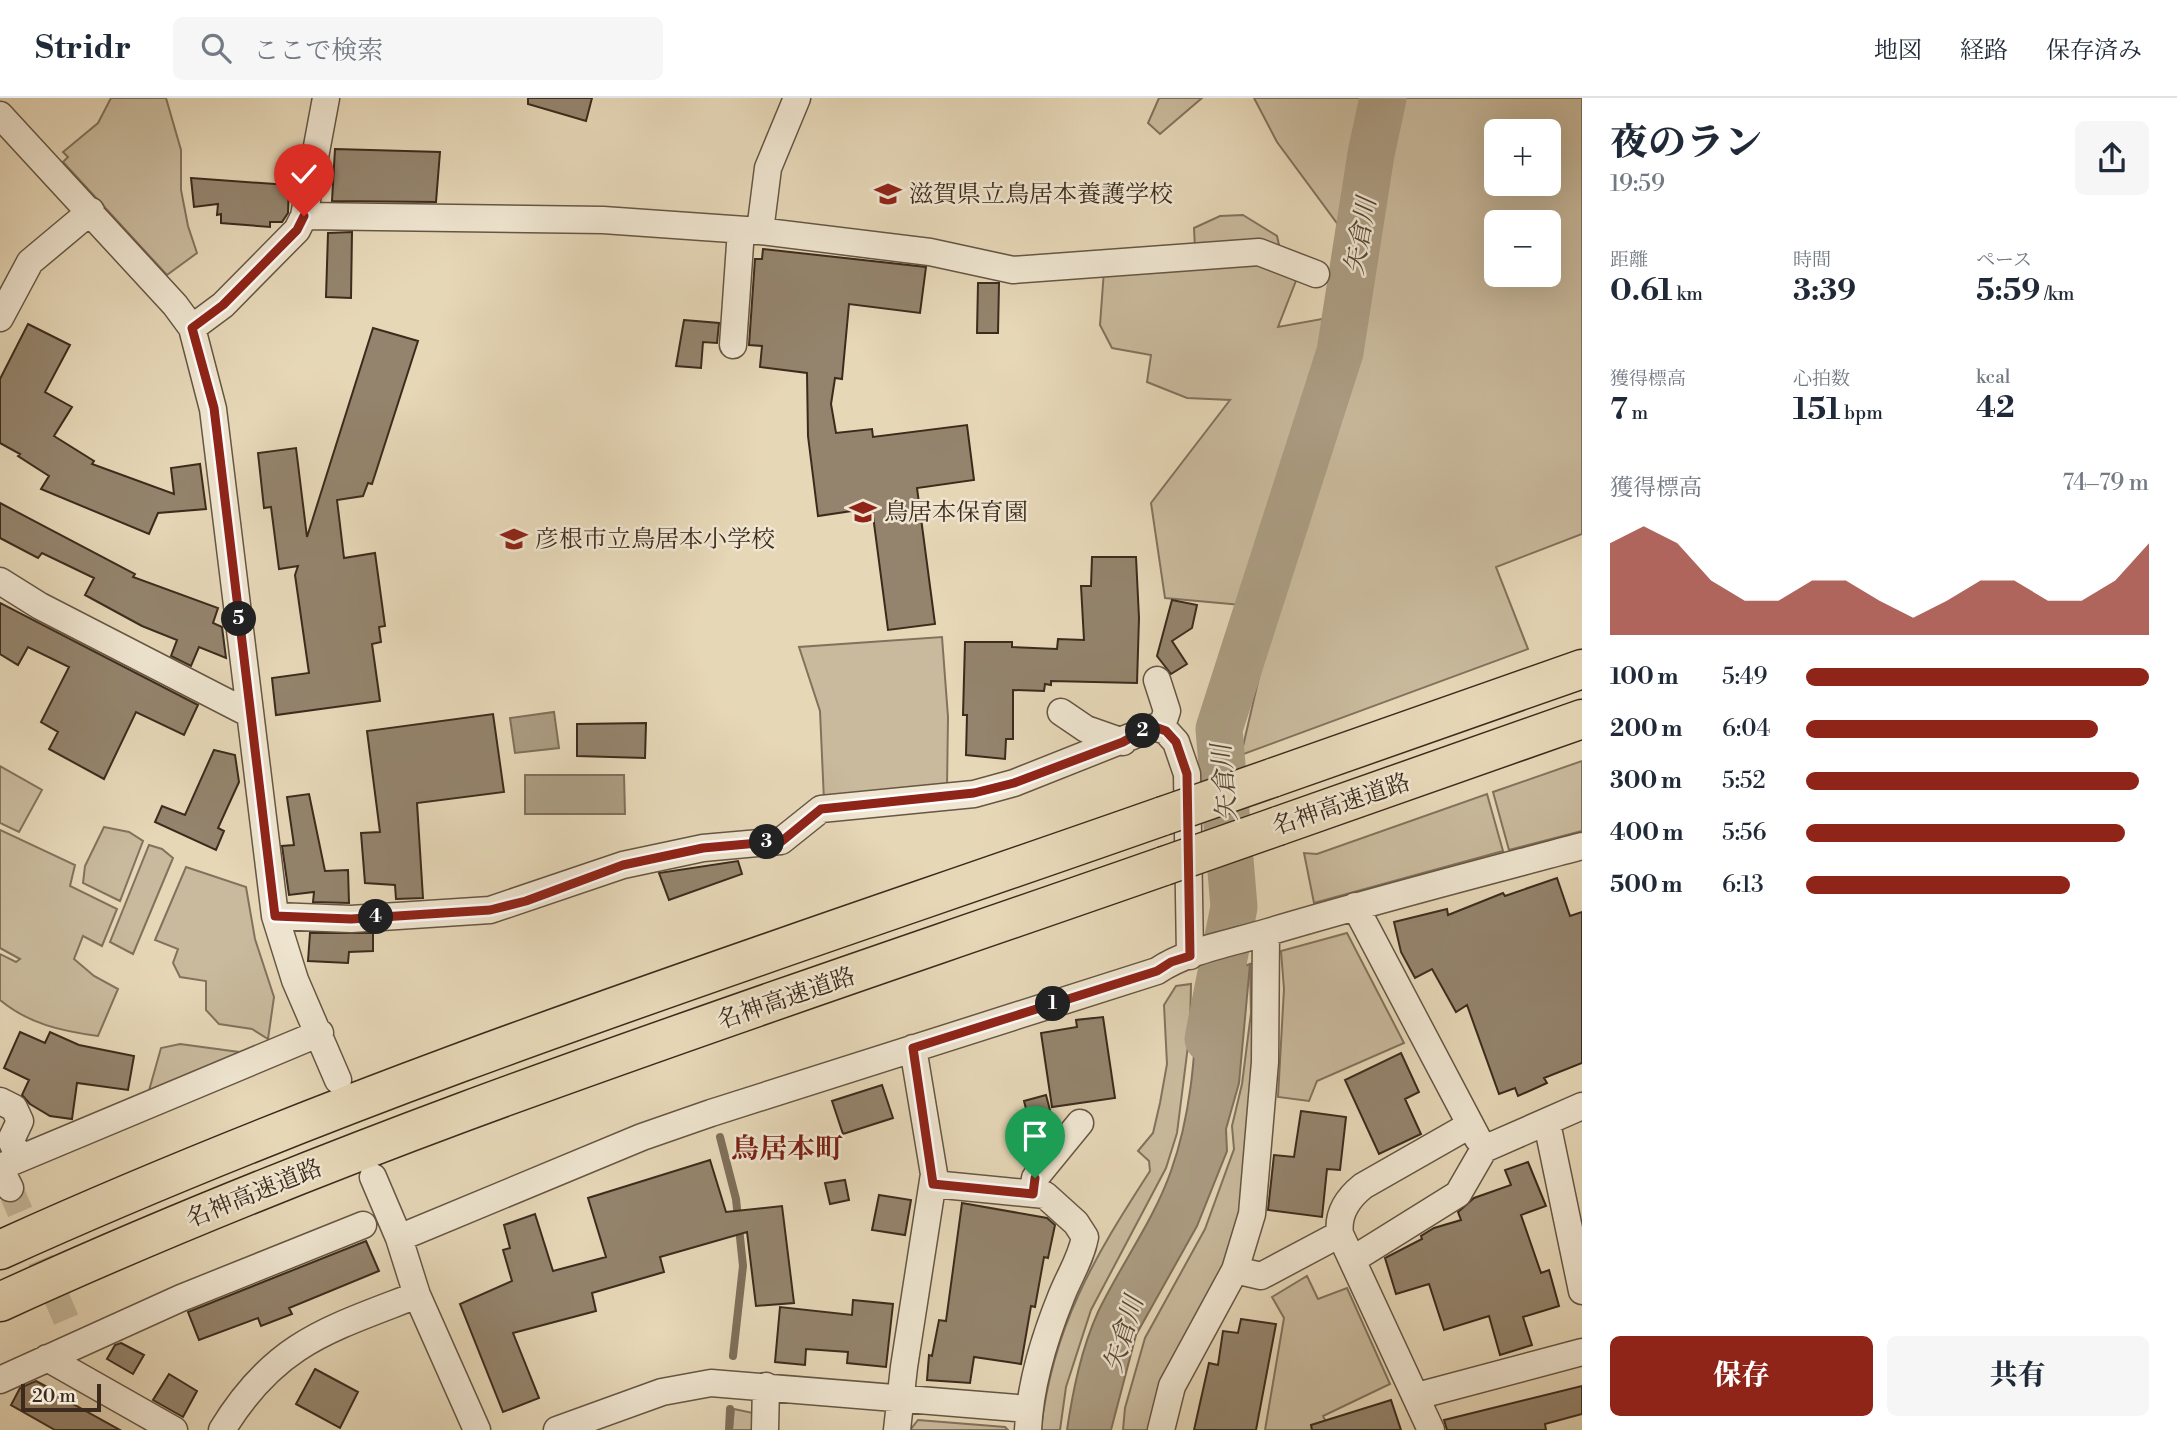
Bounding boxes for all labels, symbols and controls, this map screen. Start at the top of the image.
search box [173,17,663,80]
text: Stridr [35,28,131,69]
icon: search [197,29,235,67]
text: ここで検索 [253,35,383,67]
text: 地図 [1874,36,1922,66]
text: 経路 [1960,36,2008,66]
text: 保存済み [2046,36,2142,66]
map controls [1484,119,1561,287]
button: + [1484,119,1561,196]
text: 夜のラン [1610,120,1762,167]
button: share [2075,121,2149,195]
pin [274,144,334,216]
icon: check [285,155,323,193]
text: 19:59 [1610,170,1665,198]
school or university icon: 滋賀県立鳥居本養護学校 [873,179,903,209]
place label: 滋賀県立鳥居本養護学校 [909,180,1173,210]
water label: 矢倉川 [1338,192,1384,277]
button: − [1484,210,1561,287]
text: 距離 [1610,248,1648,272]
text: 時間 [1793,248,1831,272]
text: ペース [1976,248,2032,272]
text: 0.61 [1610,272,1673,310]
text: 3:39 [1793,272,1856,310]
text: 5:59 [1976,272,2040,310]
text: km [1673,282,1703,306]
text: /km [2040,282,2074,306]
text: kcal [1976,365,2010,389]
text: 獲得標高 [1610,367,1686,391]
text: 心拍数 [1793,367,1850,391]
text: 42 [1976,389,2015,427]
text: 7 [1610,391,1628,429]
text: 151 [1793,391,1840,429]
text: m [1628,401,1648,425]
text: bpm [1840,401,1883,425]
text: 74–79 m [2063,469,2149,497]
text: 獲得標高 [1610,474,1702,502]
school or university icon: 鳥居本保育園 [848,497,878,527]
place label: 鳥居本保育園 [884,498,1028,528]
school or university icon: 彦根市立鳥居本小学校 [499,524,529,554]
place label: 彦根市立鳥居本小学校 [535,525,775,555]
pin: 5 [222,602,256,636]
text: 5 [233,606,244,630]
text: 100 m [1610,663,1678,691]
text: 5:49 [1722,663,1768,691]
pin: 2 [1126,714,1160,748]
text: 200 m [1610,715,1682,743]
text: 6:04 [1722,715,1770,743]
text: 2 [1137,718,1148,742]
water label: 矢倉川 [1205,740,1244,823]
street label: 名神高速道路 [1268,767,1414,843]
text: 300 m [1610,767,1682,795]
text: 5:52 [1722,767,1766,795]
text: 400 m [1610,819,1683,847]
text: 5:56 [1722,819,1766,847]
pin: 3 [750,824,784,860]
text: 3 [761,829,772,853]
text: 500 m [1610,871,1682,899]
text: 6:13 [1722,871,1764,899]
pin: 4 [358,900,394,934]
text: 4 [369,904,382,928]
street label: 名神高速道路 [713,961,859,1037]
pin: 1 [1036,986,1070,1021]
text: 1 [1048,991,1057,1015]
pin [1005,1106,1065,1178]
icon: arrive [1016,1117,1054,1155]
district label: 鳥居本町 [731,1132,843,1167]
street label: 名神高速道路 [182,1153,327,1235]
water label: 矢倉川 [1097,1289,1152,1376]
button: 保存 [1610,1336,1873,1416]
button: 共有 [1887,1336,2149,1416]
scale bar [21,1381,102,1413]
text: 20 m [32,1384,76,1408]

